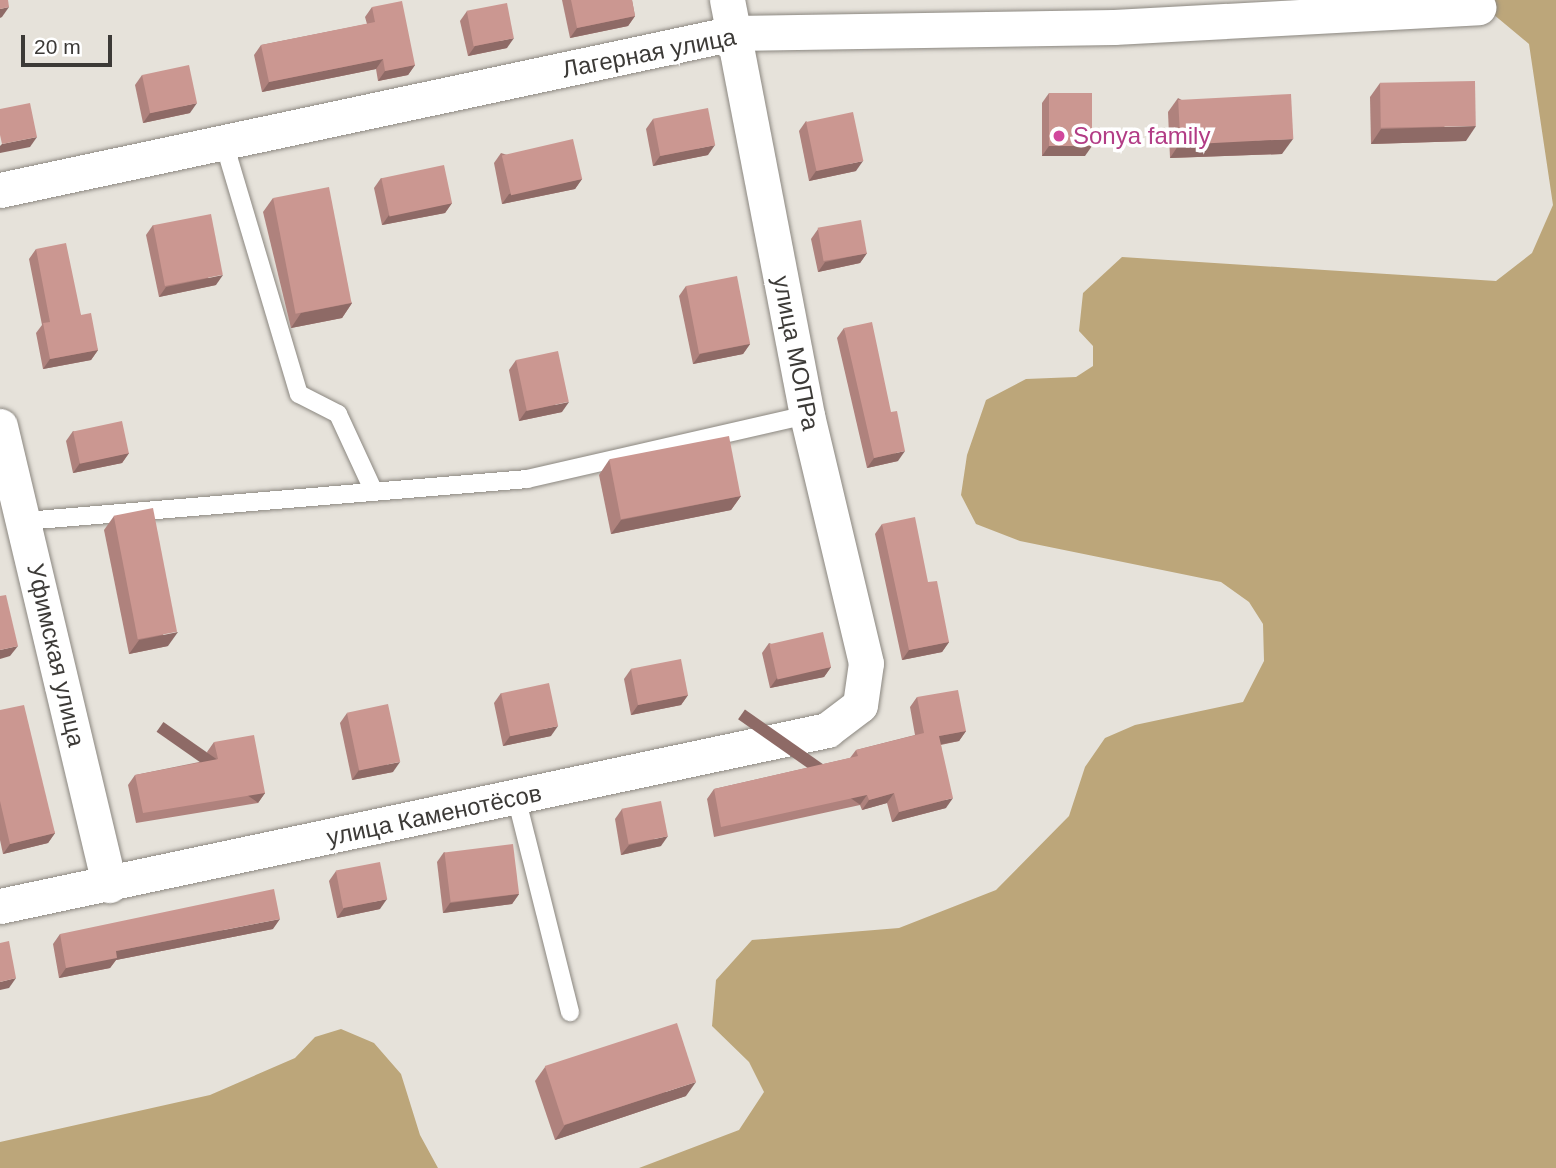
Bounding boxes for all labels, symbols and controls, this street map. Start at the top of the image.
scale bar [24,21,116,65]
street label: Лагерная улица [560,22,738,84]
text: 20 m [34,35,81,58]
place label: Sonya family [1073,122,1210,150]
marker: Sonya family [1051,128,1067,144]
street label: улица МОПРа [767,273,825,433]
street label: Уфимская улица [21,561,91,749]
street label: улица Каменотёсов [324,778,544,852]

